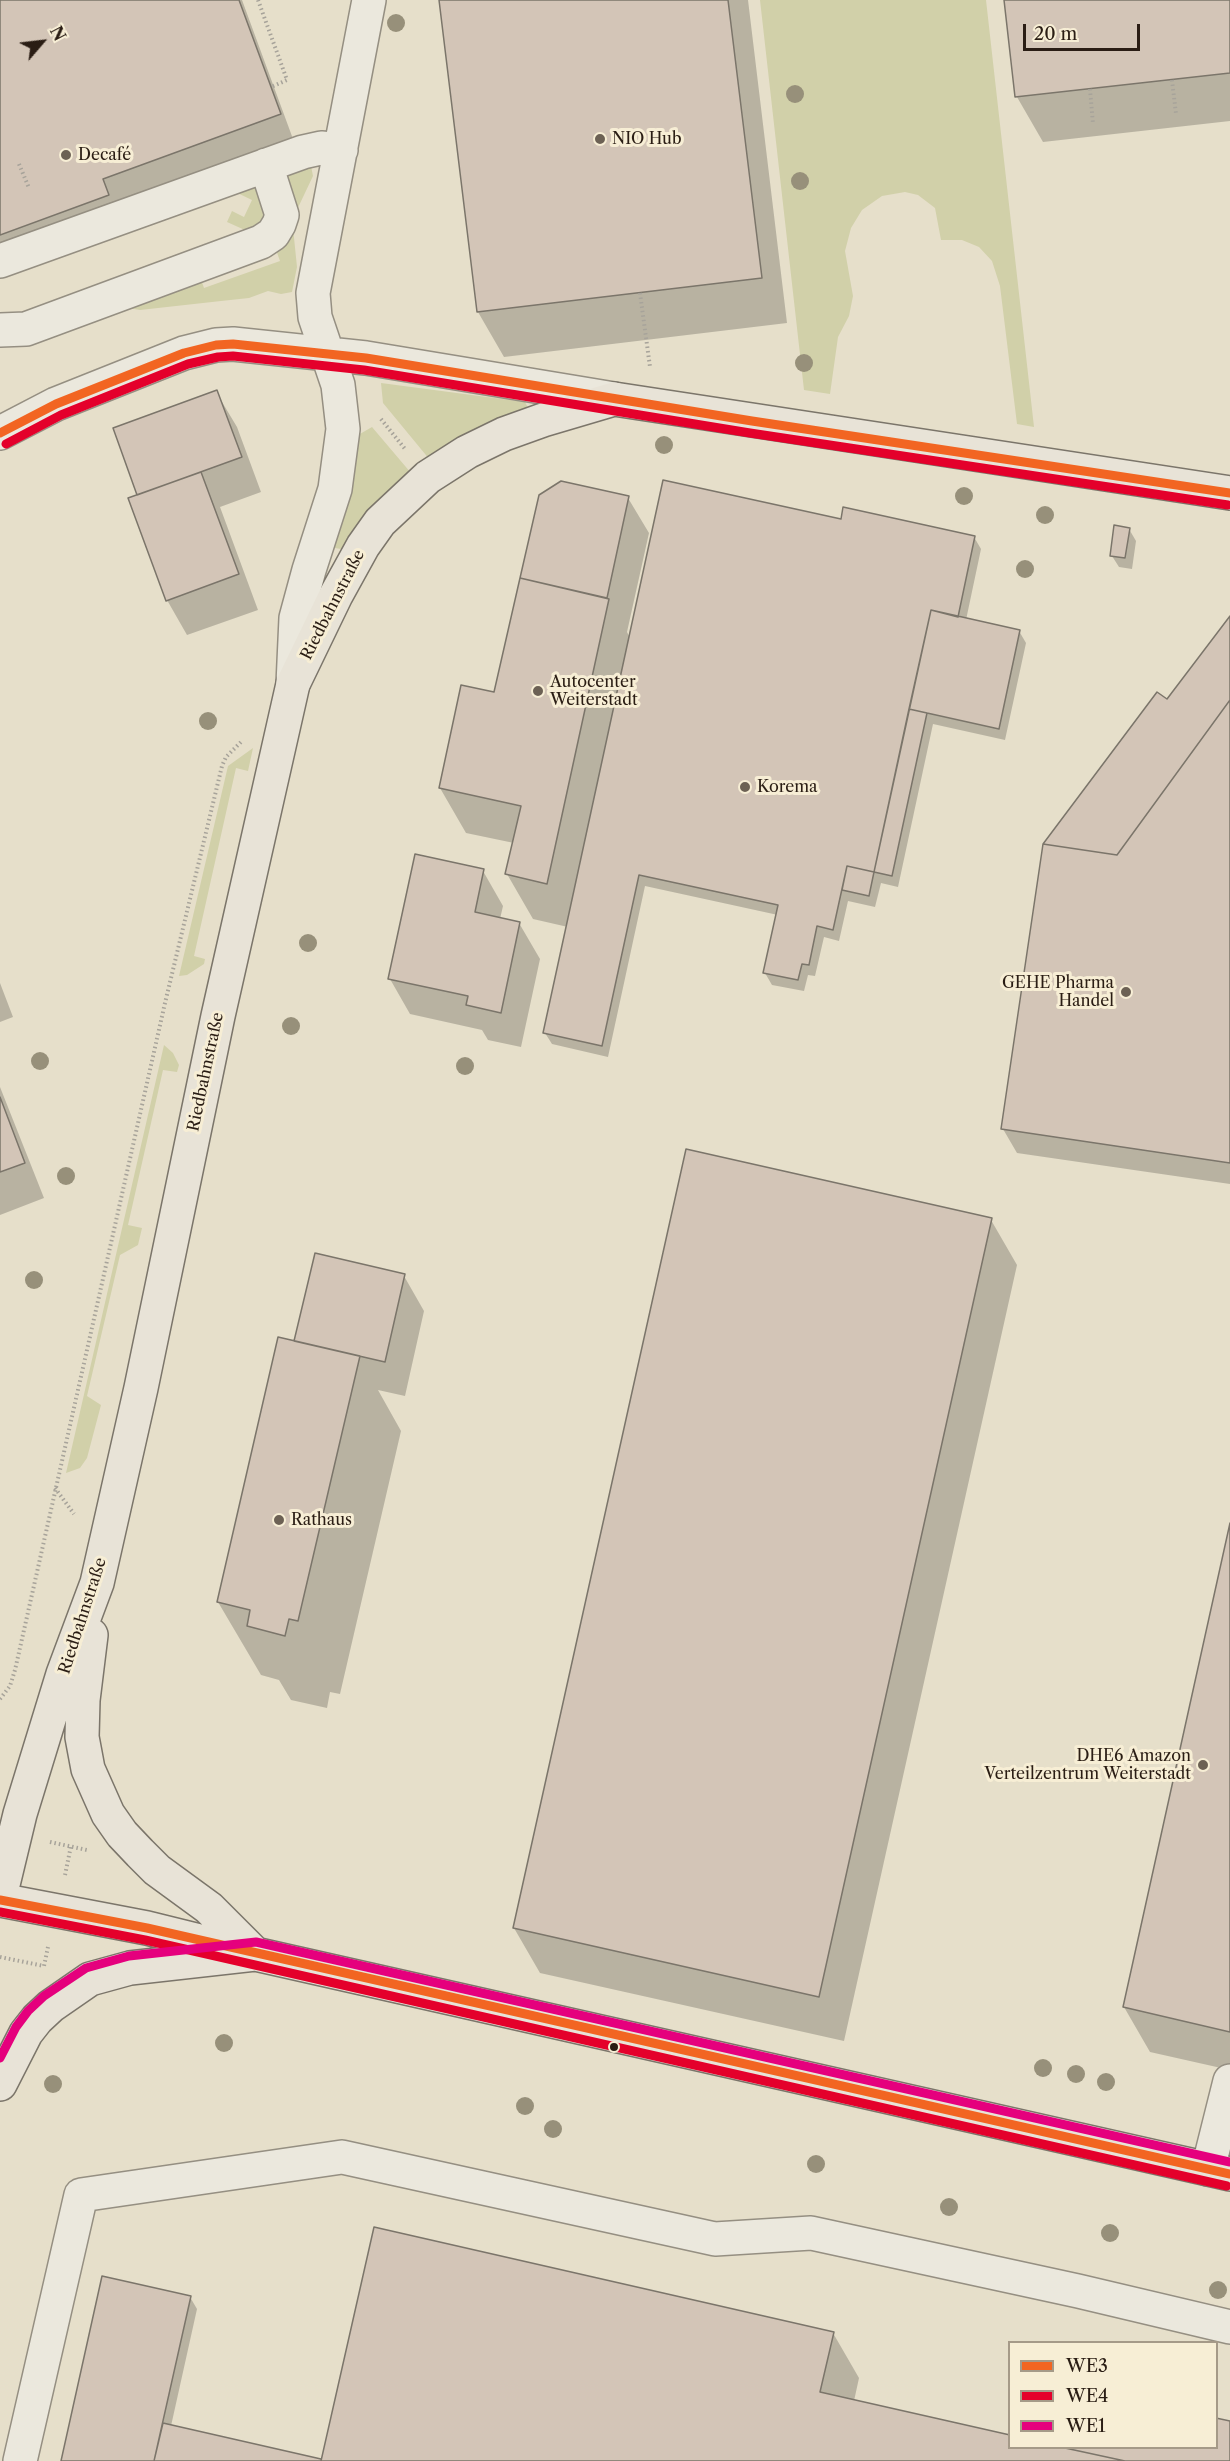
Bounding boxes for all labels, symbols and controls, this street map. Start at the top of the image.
north arrow [12,12,72,72]
scale bar [1026,12,1143,50]
text: N [46,23,70,44]
text: 20 m [1034,23,1077,45]
place label: NIO Hub [612,129,682,149]
marker: NIO Hub [593,132,607,146]
place label: Decafé [78,145,131,165]
marker: Decafé [59,148,73,162]
street label: Riedbahnstraße [297,547,369,663]
place label: Autocenter Weiterstadt [550,672,638,710]
marker: Autocenter Weiterstadt [531,684,545,698]
place label: Korema [757,777,818,797]
marker: Korema [738,780,752,794]
place label: GEHE Pharma Handel [1002,973,1114,1011]
marker: GEHE Pharma Handel [1119,985,1133,999]
street label: Riedbahnstraße [184,1011,228,1133]
place label: Rathaus [291,1510,352,1530]
marker: Rathaus [272,1513,286,1527]
street label: Riedbahnstraße [55,1555,111,1677]
place label: DHE6 Amazon Verteilzentrum Weiterstadt [985,1746,1191,1784]
marker: DHE6 Amazon Verteilzentrum Weiterstadt [1196,1758,1210,1772]
unlabelled marker [608,2041,620,2053]
legend [1008,2341,1218,2449]
text: WE3 [1066,2355,1108,2377]
text: WE4 [1066,2385,1109,2407]
text: WE1 [1066,2415,1106,2437]

